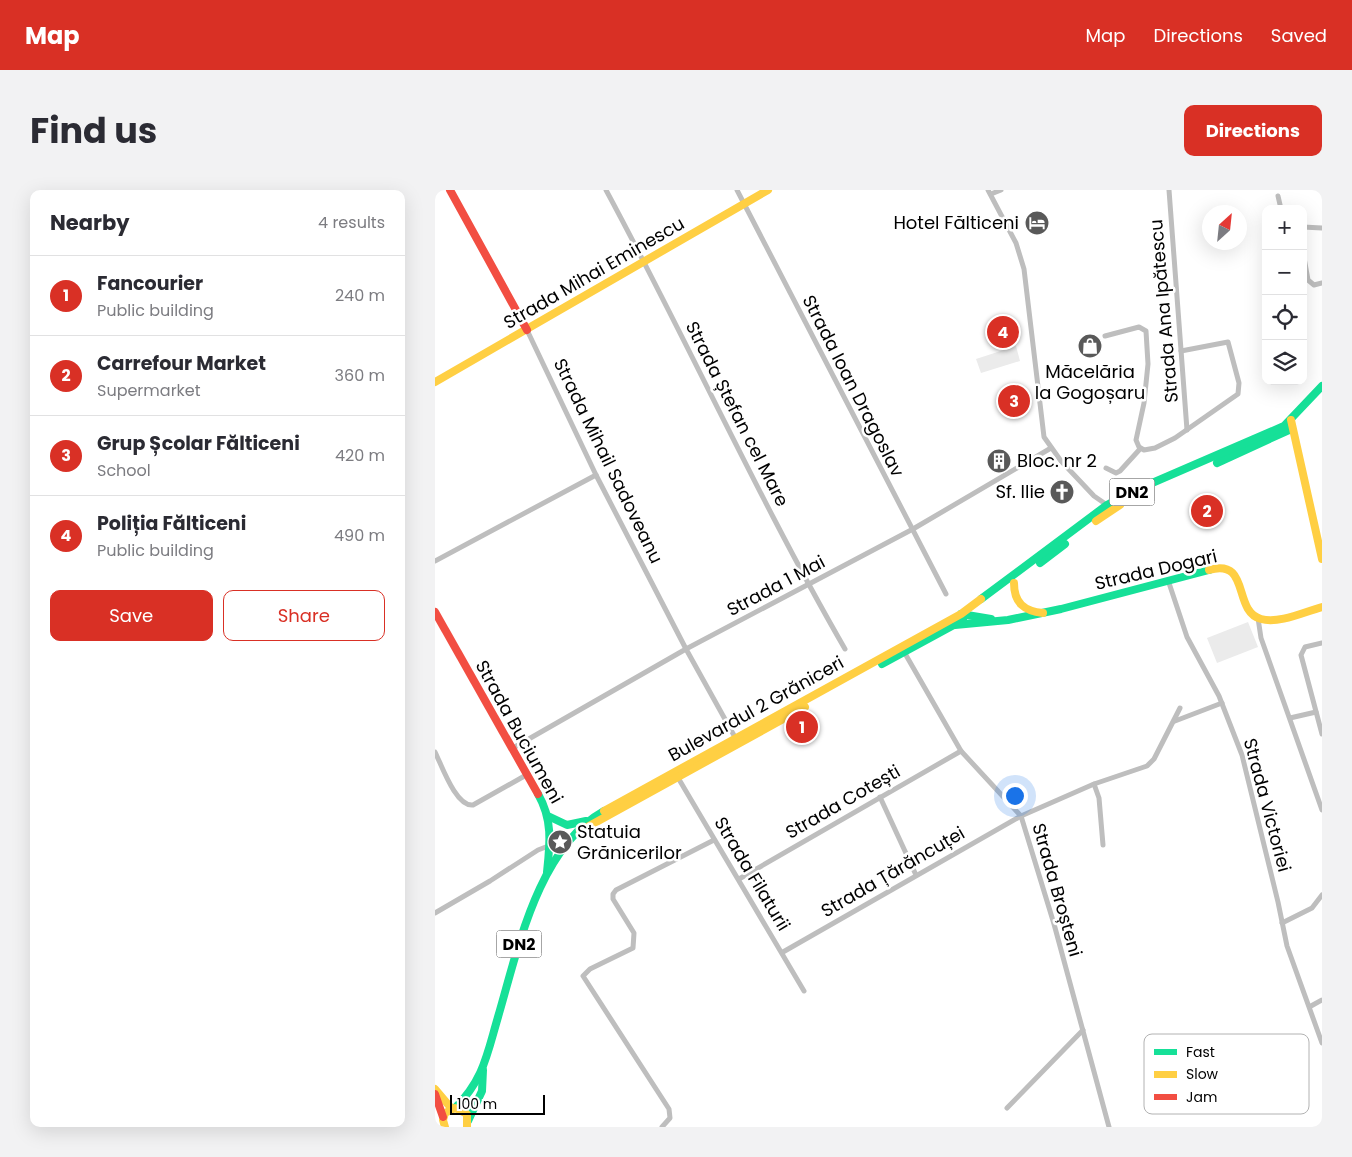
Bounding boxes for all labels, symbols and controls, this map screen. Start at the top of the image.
text: Map [25,19,80,52]
text: Map [1086,23,1125,48]
text: Directions [1153,23,1243,48]
text: Saved [1271,23,1327,48]
button: Directions [1184,105,1322,156]
text: Find us [30,106,157,155]
north arrow [1202,205,1247,250]
map controls [1262,205,1307,385]
button: + [1262,205,1307,250]
text: Nearby [50,208,130,237]
place label: Hotel Fălticeni [893,210,1019,235]
hotel icon: Hotel Fălticeni [1024,210,1050,236]
text: 4 results [318,211,385,234]
street label: Strada Mihai Eminescu [499,211,689,335]
street label: Strada Ana Ipătescu [1143,218,1184,404]
button: − [1262,250,1307,295]
text: Fancourier [97,270,203,297]
text: 1 [63,284,69,307]
text: 240 m [335,284,385,307]
street label: Strada Ioan Dragoslav [797,291,910,481]
button: locate [1262,295,1307,340]
text: Public building [97,299,214,322]
pin: 4 [987,313,1019,351]
street label: Strada Ștefan cel Mare [680,317,795,511]
shop icon: Măcelăria la Gogoșaru [1077,333,1103,359]
button: layers [1262,340,1307,385]
text: Carrefour Market [97,350,266,377]
street label: Strada Mihail Sadoveanu [548,354,669,568]
place label: Măcelăria la Gogoșaru [1035,359,1145,405]
text: 2 [61,364,71,387]
text: 360 m [335,364,385,387]
text: Supermarket [97,379,201,402]
pin: 3 [998,382,1030,420]
text: Grup Școlar Fălticeni [97,430,300,457]
text: 3 [61,444,71,467]
text: 420 m [335,444,385,467]
building icon: Bloc. nr 2 [986,448,1012,474]
place label: Bloc. nr 2 [1017,448,1097,473]
text: School [97,459,151,482]
road number: DN2 [1109,478,1155,506]
place label: Sf. Ilie [995,479,1045,504]
church icon: Sf. Ilie [1049,479,1075,505]
pin: 2 [1191,492,1223,530]
text: Poliția Fălticeni [97,510,246,537]
text: 4 [61,524,71,547]
text: 490 m [334,524,385,547]
text: Public building [97,539,214,562]
street label: Strada Dogari [1092,543,1220,596]
street label: Strada 1 Mai [722,549,829,622]
button: Save [50,590,213,641]
button: Share [223,590,385,641]
street label: Bulevardul 2 Grăniceri [663,650,848,767]
street label: Strada Buciumeni [470,656,569,808]
pin: 1 [786,708,818,746]
street label: Strada Victoriei [1238,735,1297,874]
street label: Strada Cotești [781,759,905,845]
your location [1002,783,1028,809]
street label: Strada Filaturii [709,812,796,935]
place label: Statuia Grănicerilor [577,819,682,865]
street label: Strada Țărăncuței [816,820,969,923]
street label: Strada Broșteni [1027,820,1088,959]
place icon: Statuia Grănicerilor [547,829,573,855]
road number: DN2 [497,931,541,958]
legend [1144,1034,1309,1114]
text: Fast [1186,1042,1215,1062]
text: Slow [1186,1064,1219,1084]
text: Jam [1186,1087,1217,1107]
scale bar [450,1092,545,1115]
text: 100 m [457,1094,497,1114]

